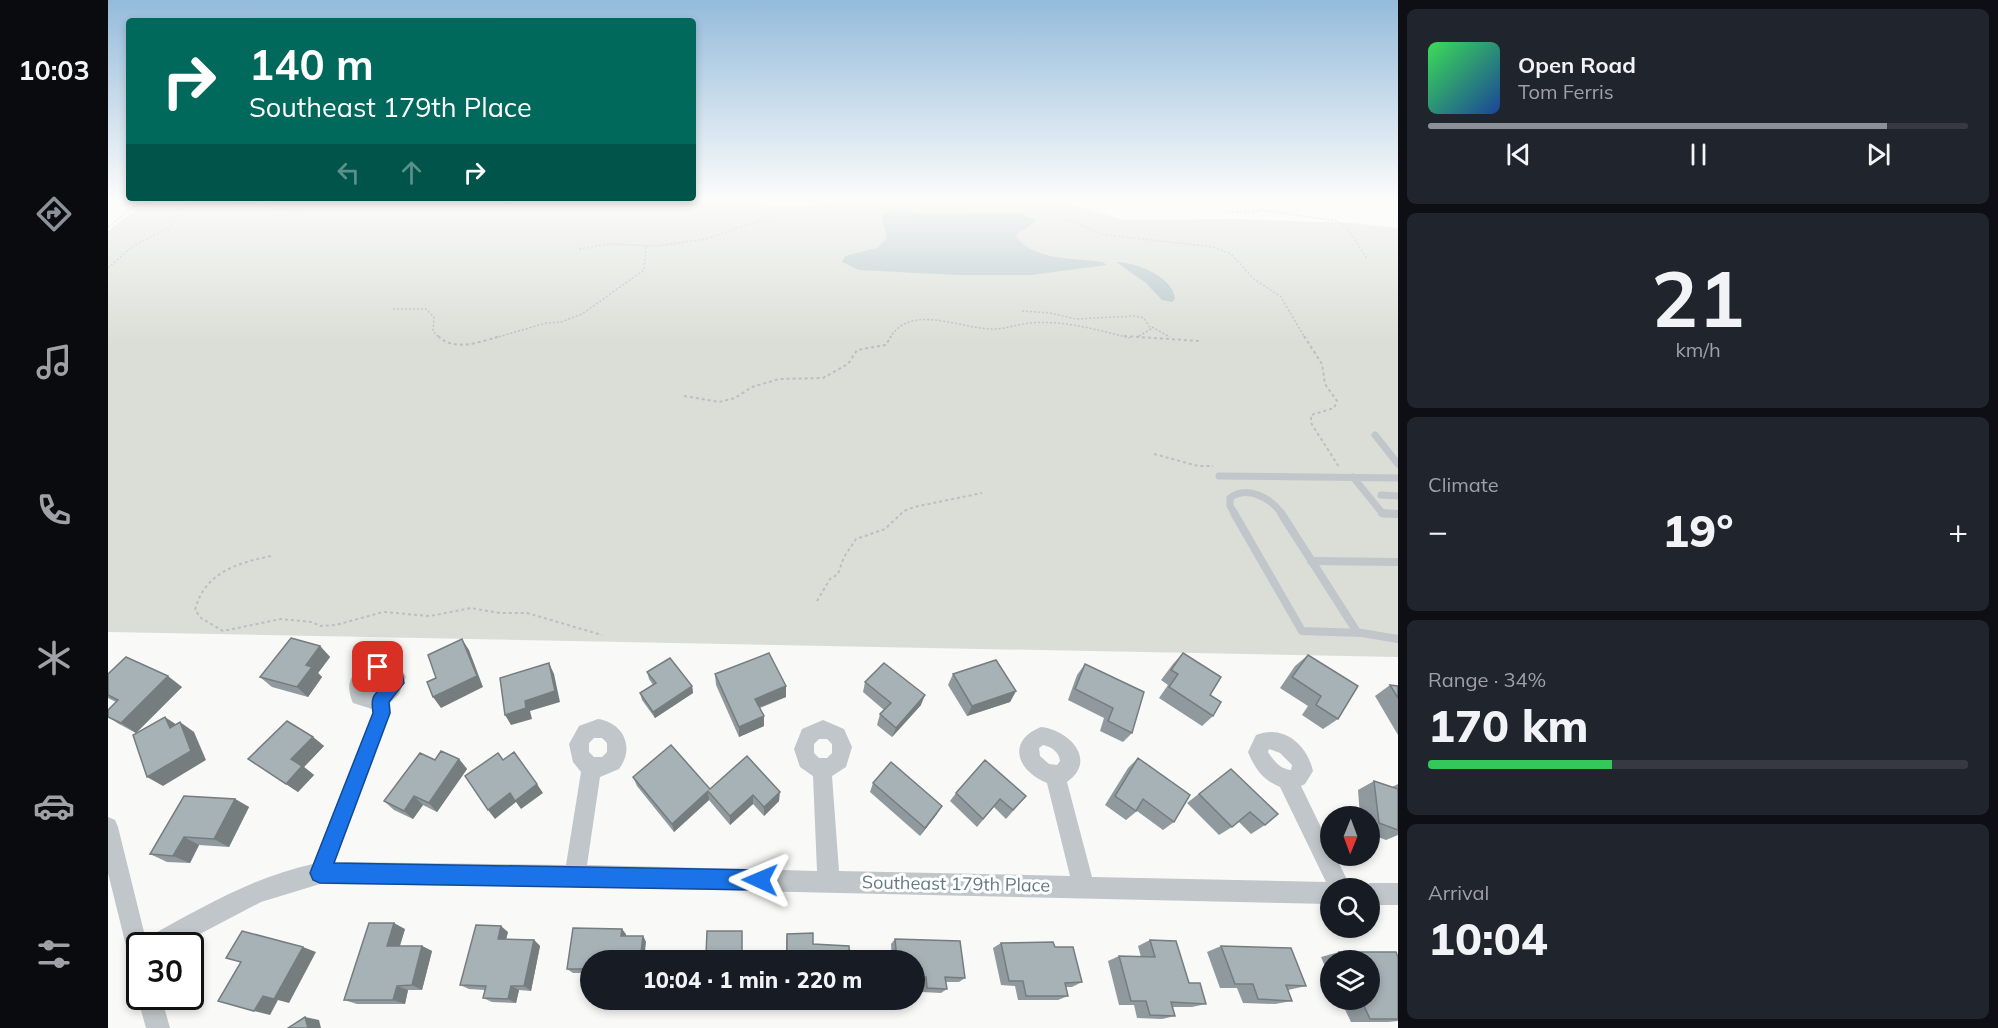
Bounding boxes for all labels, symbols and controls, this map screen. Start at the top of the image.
text: 140 m [249,38,374,91]
icon: right [150,42,228,120]
text: Open Road [1518,51,1636,79]
text: 10:03 [18,53,90,87]
text: Tom Ferris [1518,79,1614,104]
text: Southeast 179th Place [249,90,532,124]
icon: previous [1502,138,1535,171]
icon: pause [1682,138,1715,171]
icon: next [1862,138,1895,171]
icon: left [332,156,365,189]
icon: ahead [395,156,428,189]
icon: right [458,156,491,189]
icon: directions [33,193,75,235]
text: 21 [1651,249,1745,347]
text: km/h [1675,337,1721,362]
icon: music [33,341,75,383]
text: Climate [1428,472,1499,497]
icon: phone [33,489,75,531]
text: 19° [1662,502,1734,558]
text: − [1428,510,1448,551]
text: + [1948,510,1968,551]
icon: climate [33,637,75,679]
pin [352,641,403,692]
icon: arrive [361,650,394,683]
text: Range · 34% [1428,667,1546,692]
text: 170 km [1428,697,1589,753]
icon: car [33,785,75,827]
north arrow [1320,806,1380,866]
map controls [1320,806,1380,1010]
position arrow [728,848,792,912]
street label: Southeast 179th Place [862,870,1050,897]
button: search [1320,878,1380,938]
text: Arrival [1428,880,1489,905]
text: 10:04 [1428,910,1548,966]
speed limit sign: 30 [126,932,204,1010]
icon: filters [33,933,75,975]
button: layers [1320,950,1380,1010]
text: 10:04 · 1 min · 220 m [643,966,862,994]

